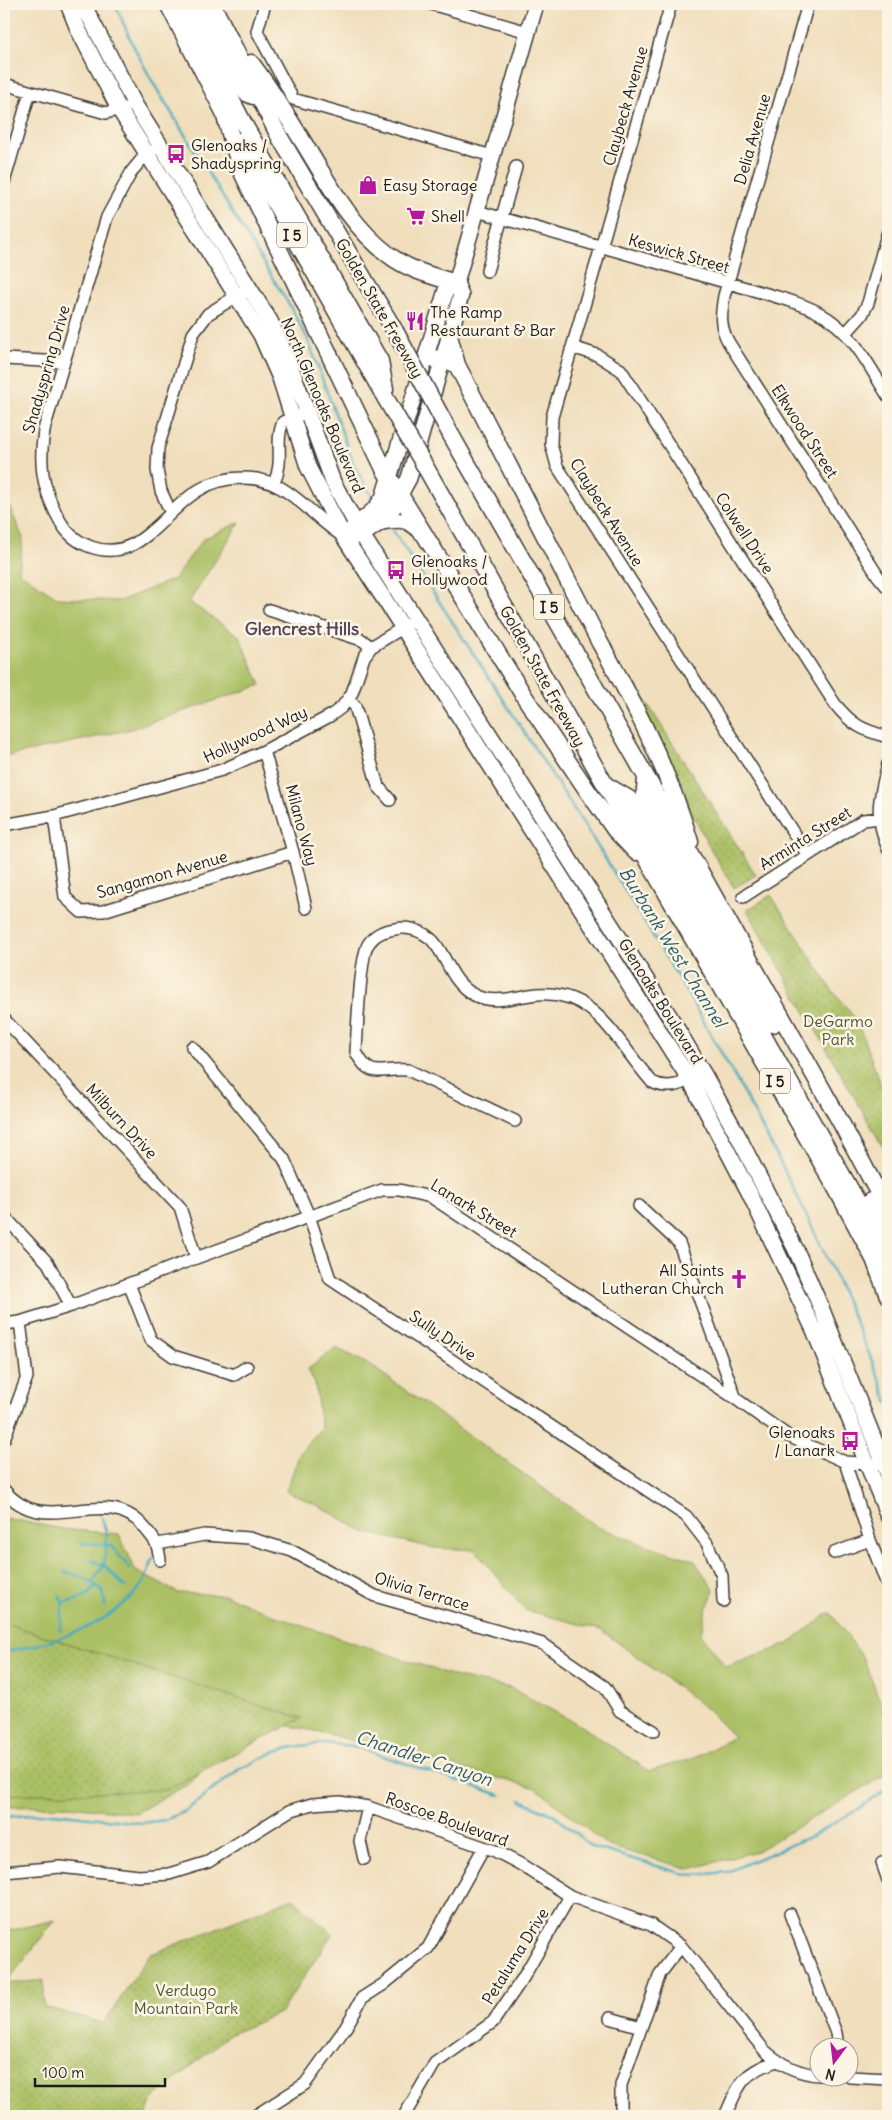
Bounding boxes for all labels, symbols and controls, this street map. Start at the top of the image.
street label: Claybeck Avenue [598,44,652,168]
street label: Delia Avenue [729,91,775,187]
place label: Glenoaks / Shadyspring [191,135,281,173]
bus stop icon: Glenoaks / Shadyspring [165,143,187,165]
shop icon: Easy Storage [357,174,379,196]
place label: Easy Storage [383,175,477,195]
supermarket icon: Shell [405,205,427,227]
place label: Shell [431,206,465,226]
road number: I 5 [277,222,307,248]
street label: Keswick Street [626,229,733,277]
street label: Golden State Freeway [332,234,428,382]
place label: The Ramp Restaurant & Bar [430,302,556,340]
street label: Shadyspring Drive [18,303,74,435]
restaurant icon: The Ramp Restaurant & Bar [404,310,426,332]
street label: North Glenoaks Boulevard [277,314,369,496]
street label: Elkwood Street [767,380,843,482]
street label: Claybeck Avenue [566,454,648,570]
street label: Colwell Drive [711,489,779,577]
place label: Glenoaks / Hollywood [411,551,488,589]
bus stop icon: Glenoaks / Hollywood [385,559,407,581]
road number: I 5 [534,594,564,620]
street label: Golden State Freeway [496,602,590,750]
district label: Glencrest Hills [245,617,359,640]
street label: Hollywood Way [200,701,310,767]
street label: Milano Way [282,782,322,868]
street label: Arminta Street [755,801,855,874]
street label: Sangamon Avenue [94,846,230,902]
water label: Burbank West Channel [614,863,733,1034]
street label: Glenoaks Boulevard [614,935,708,1067]
park label: DeGarmo Park [803,1011,873,1049]
road number: I 5 [760,1068,790,1094]
street label: Milburn Drive [82,1079,162,1163]
street label: Lanark Street [427,1174,521,1242]
place label: All Saints Lutheran Church [602,1260,724,1298]
church icon: All Saints Lutheran Church [728,1268,750,1290]
street label: Sully Drive [406,1305,480,1365]
place label: Glenoaks / Lanark [768,1422,835,1460]
bus stop icon: Glenoaks / Lanark [839,1430,861,1452]
street label: Olivia Terrace [372,1567,472,1615]
water label: Chandler Canyon [353,1725,496,1791]
street label: Roscoe Boulevard [383,1787,511,1851]
street label: Petaluma Drive [477,1904,553,2008]
park label: Verdugo Mountain Park [134,1980,238,2018]
north arrow [810,2038,860,2088]
scale bar [35,2055,165,2087]
text: 100 m [42,2063,84,2082]
text: N [824,2065,838,2085]

